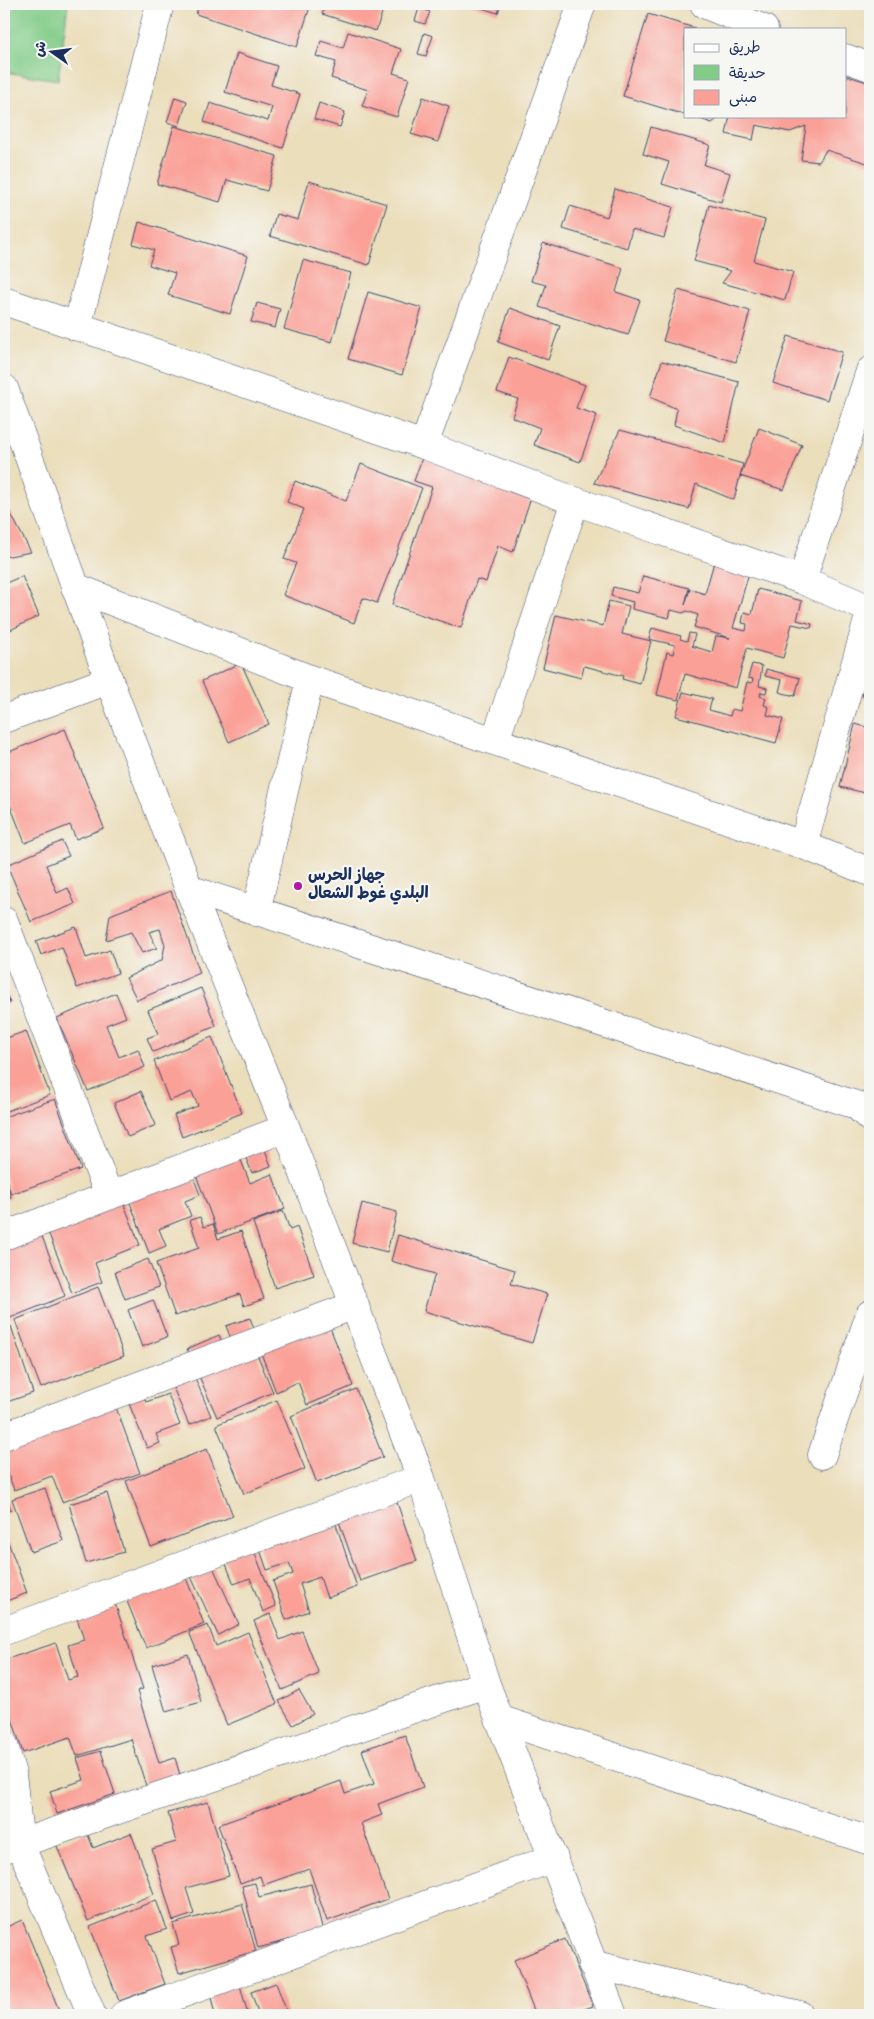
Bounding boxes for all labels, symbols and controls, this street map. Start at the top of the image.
north arrow [28,28,78,78]
legend [684,28,846,118]
text: ش [32,40,52,59]
text: طريق [729,40,761,58]
text: حديقة [729,66,766,84]
text: مبنى [729,90,757,108]
place label: جهاز الحرس البلدي غوط الشعال [308,867,429,905]
marker: جهاز الحرس البلدي غوط الشعال [292,880,304,892]

